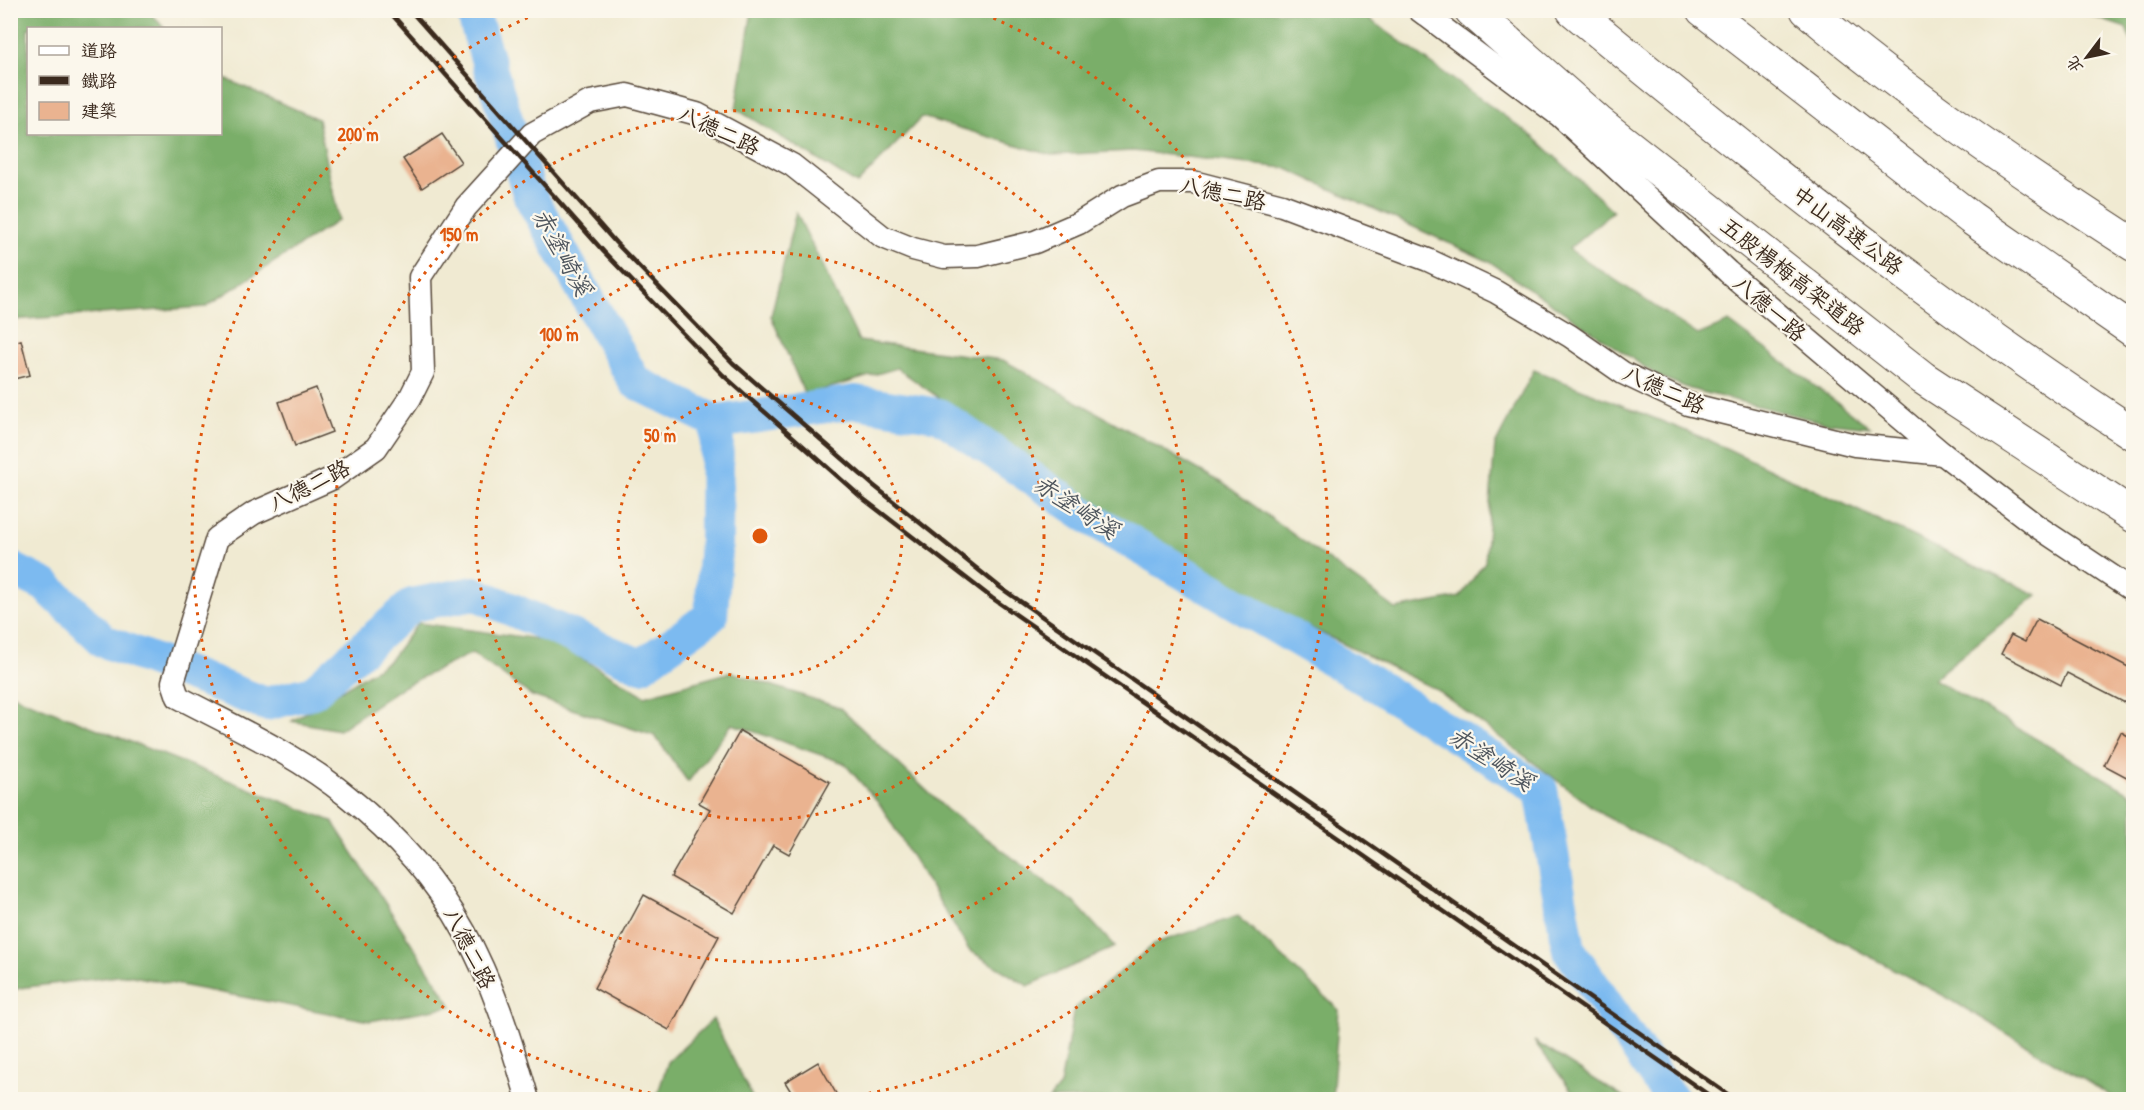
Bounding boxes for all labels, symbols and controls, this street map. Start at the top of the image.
legend [27,27,222,135]
north arrow [2057,27,2117,87]
text: 道路 [81,38,117,63]
text: 北 [2061,52,2088,78]
text: 鐵路 [81,68,117,93]
text: 建築 [81,98,117,123]
street label: 八德二路 [673,98,765,162]
text: 200 m [338,122,378,147]
street label: 八德二路 [1177,169,1269,217]
street label: 中山高速公路 [1786,178,1910,282]
water label: 赤塗崎溪 [526,202,601,303]
street label: 五股楊梅高架道路 [1714,210,1872,342]
text: 150 m [440,222,478,247]
street label: 八德一路 [1727,268,1813,348]
text: 100 m [539,322,579,347]
street label: 八德二路 [1618,357,1710,421]
text: 50 m [644,423,676,448]
street label: 八德二路 [263,452,355,518]
water label: 赤塗崎溪 [1028,467,1127,547]
centre of rings [750,526,770,546]
water label: 赤塗崎溪 [1443,719,1542,799]
street label: 八德二路 [437,902,503,994]

